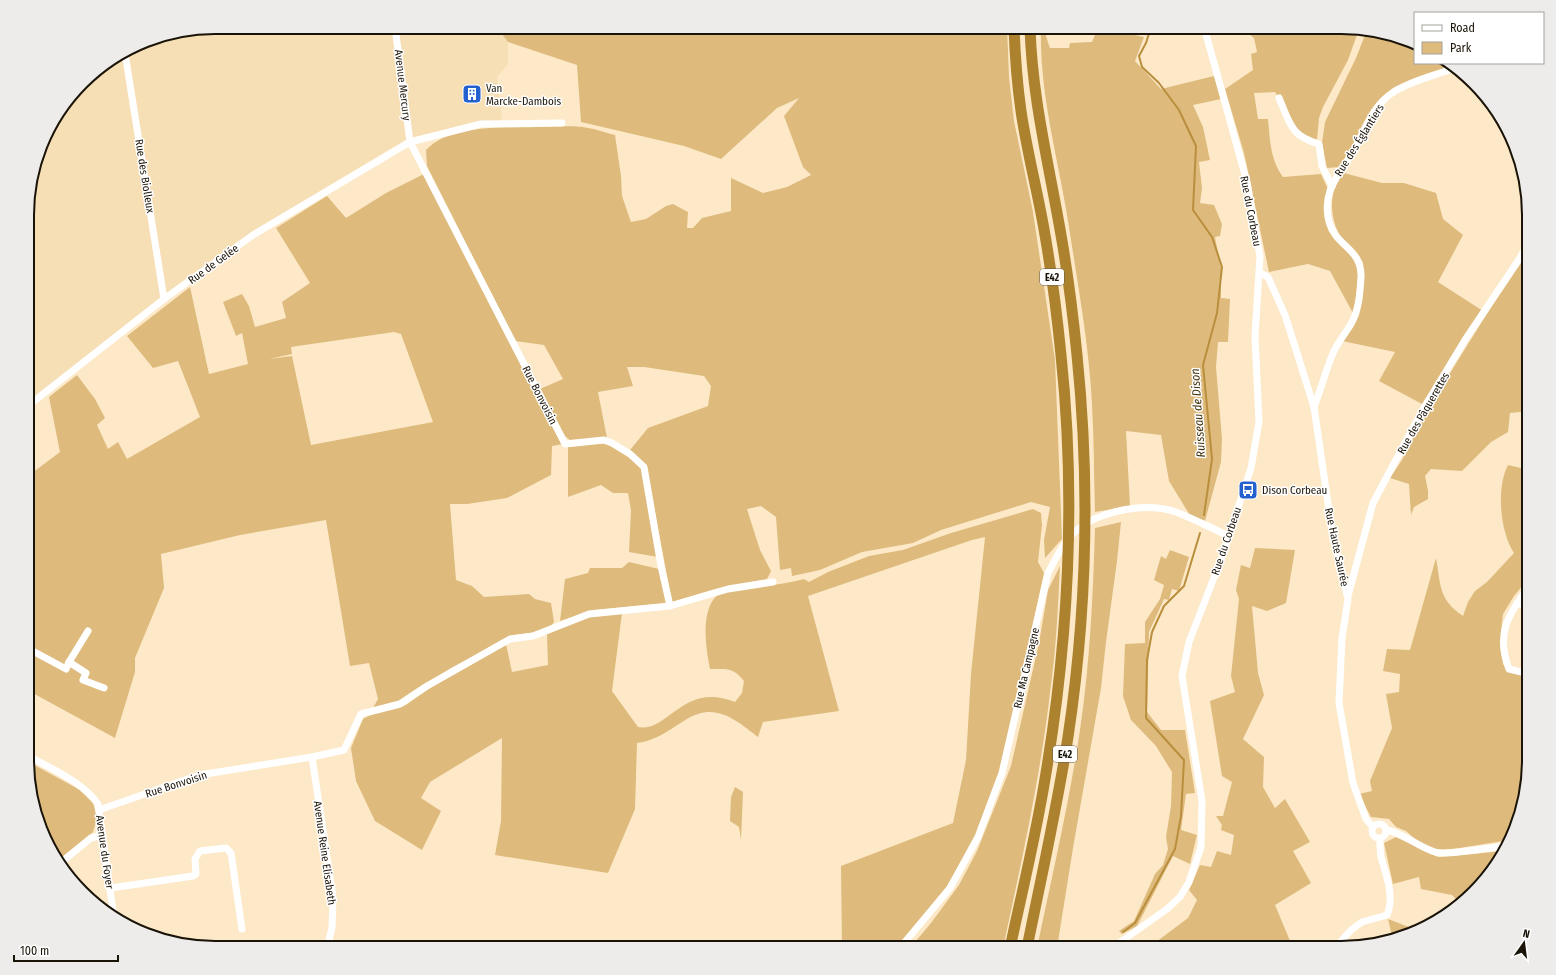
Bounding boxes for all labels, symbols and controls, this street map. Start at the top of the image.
legend [1414,12,1544,64]
text: Road [1450,21,1475,35]
text: Park [1450,41,1472,55]
street label: Avenue Mercury [392,49,413,121]
place label: Van Marcke-Dambois [486,82,562,108]
building icon: Van Marcke-Dambois [461,83,483,105]
street label: Rue des Églantiers [1331,101,1387,179]
street label: Rue des Biolleux [132,138,157,214]
street label: Rue du Corbeau [1237,175,1264,247]
street label: Rue de Gelée [186,242,241,287]
road number: E42 [1040,269,1064,285]
street label: Rue Bonvoisin [519,364,560,427]
water label: Ruisseau de Dison [1188,368,1208,458]
street label: Rue des Pâquerettes [1395,370,1452,456]
bus stop icon: Dison Corbeau [1237,479,1259,501]
place label: Dison Corbeau [1262,484,1327,497]
street label: Rue du Corbeau [1209,505,1244,577]
street label: Rue Haute Saurée [1322,507,1351,588]
street label: Rue Ma Campagne [1011,627,1042,710]
road number: E42 [1053,746,1077,762]
street label: Rue Bonvoisin [144,768,209,801]
street label: Avenue Reine Elisabeth [311,800,338,906]
street label: Avenue du Foyer [93,814,116,890]
north arrow [1504,923,1544,963]
text: N [1522,927,1531,941]
scale bar [14,937,118,963]
text: 100 m [20,944,49,958]

